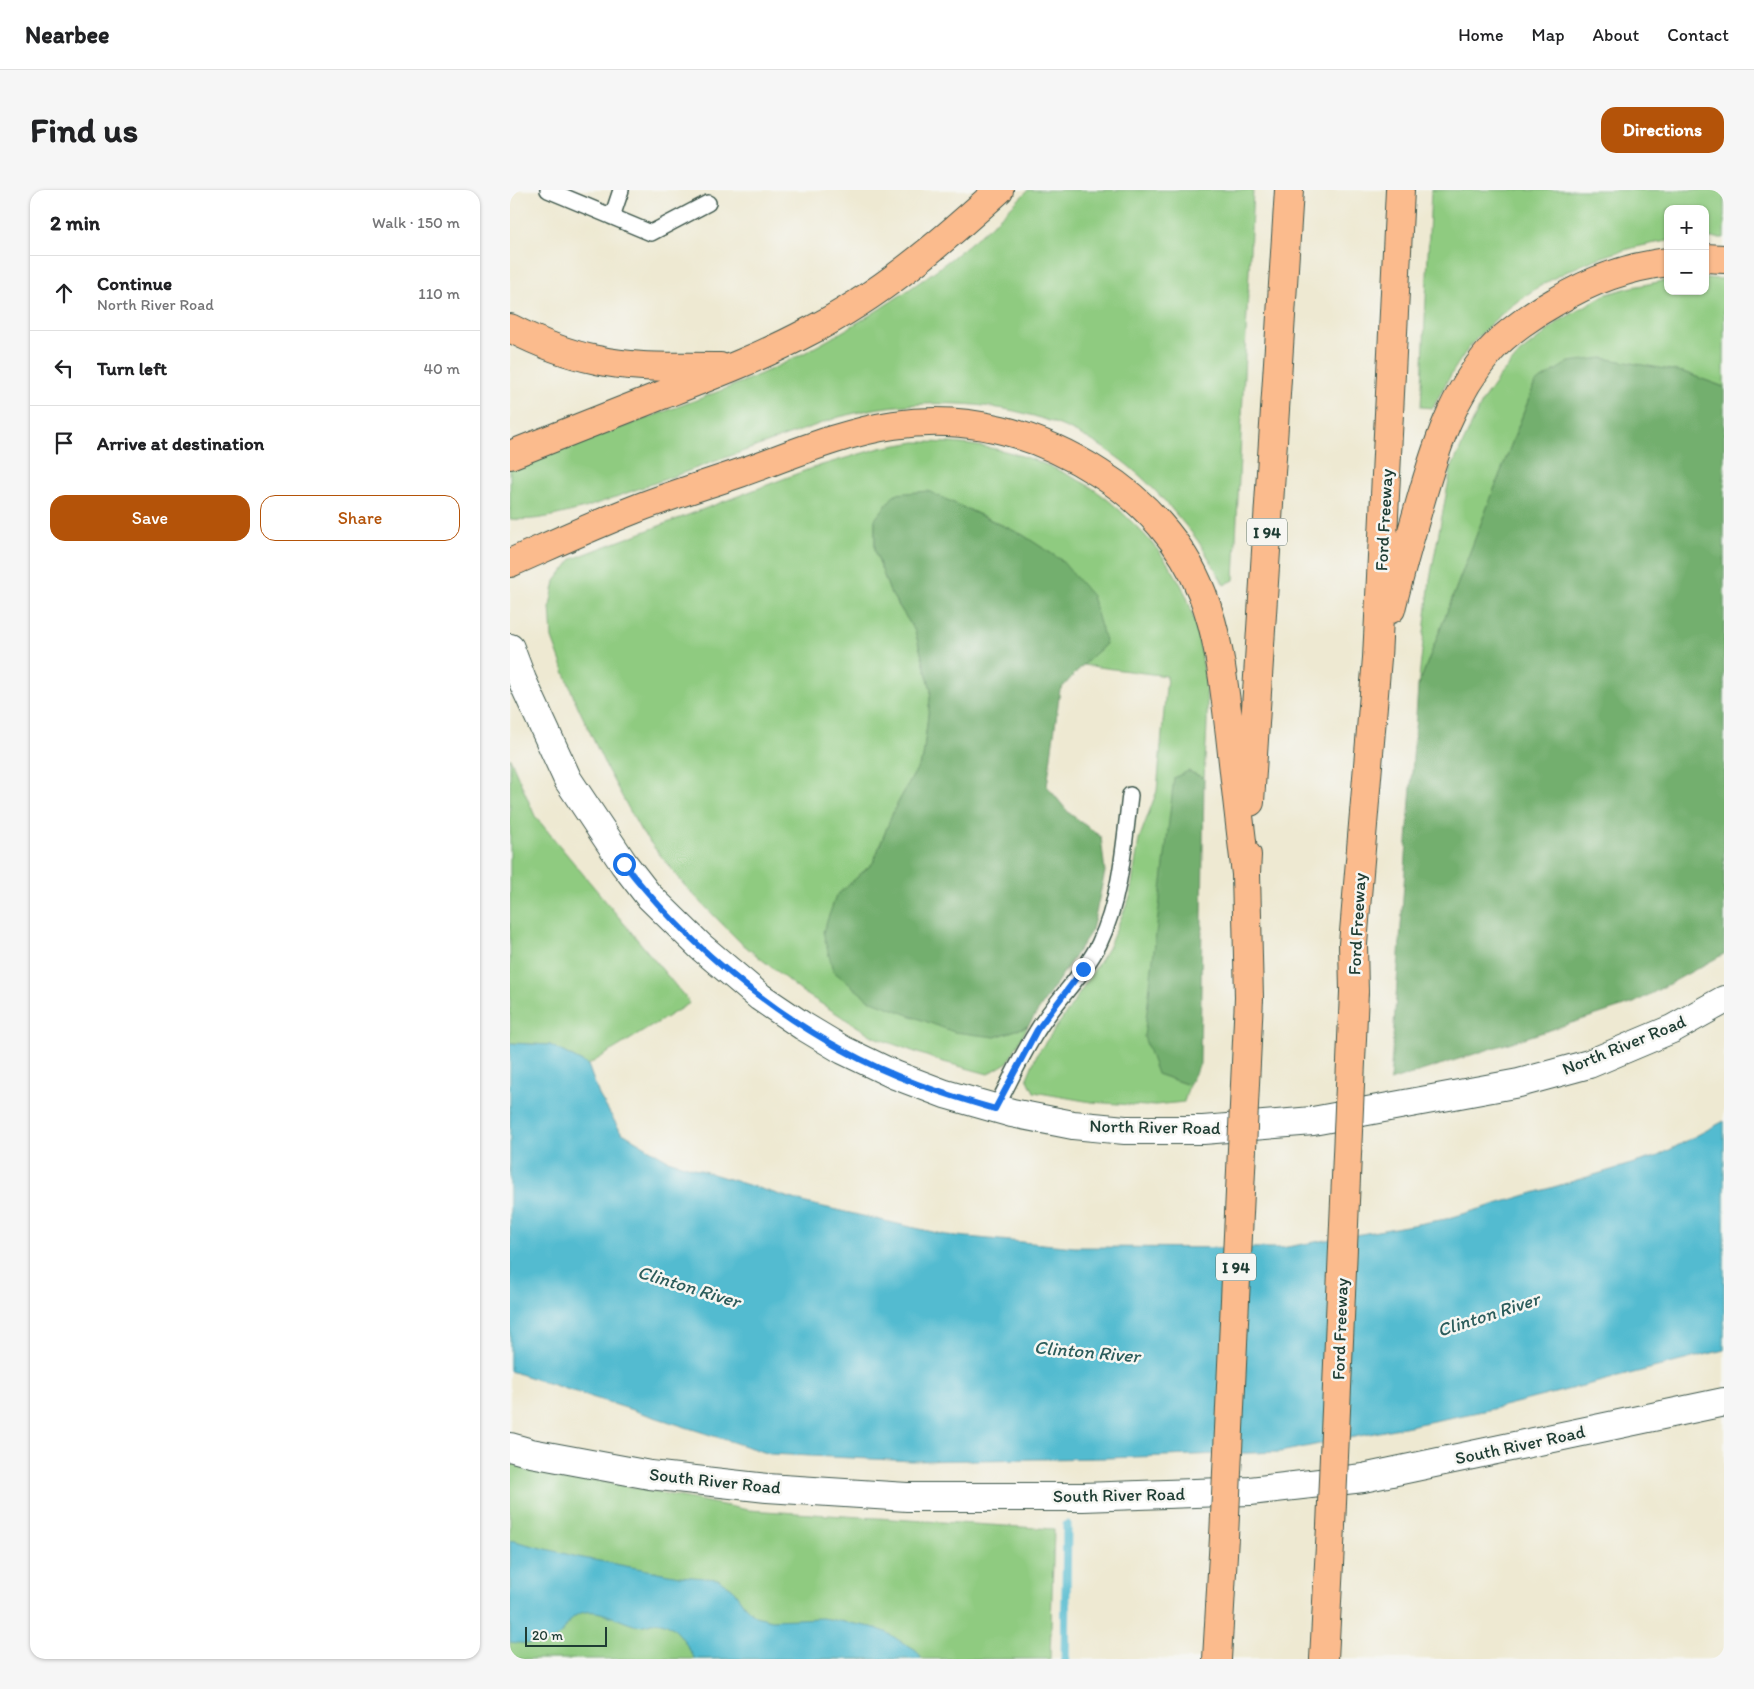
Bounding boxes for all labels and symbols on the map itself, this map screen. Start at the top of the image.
street label: Ford Freeway [1370,468,1398,572]
road number: I 94 [1247,518,1287,546]
route start [613,853,636,876]
street label: Ford Freeway [1343,872,1371,976]
route end [1072,958,1095,981]
street label: North River Road [1559,1010,1689,1080]
street label: North River Road [1089,1115,1221,1139]
road number: I 94 [1216,1254,1256,1280]
water label: Clinton River [635,1260,745,1314]
street label: Ford Freeway [1327,1277,1353,1381]
water label: Clinton River [1434,1286,1544,1342]
water label: Clinton River [1033,1335,1143,1368]
street label: South River Road [1453,1420,1587,1470]
street label: South River Road [648,1463,782,1499]
street label: South River Road [1053,1483,1186,1507]
scale bar [525,1624,608,1647]

